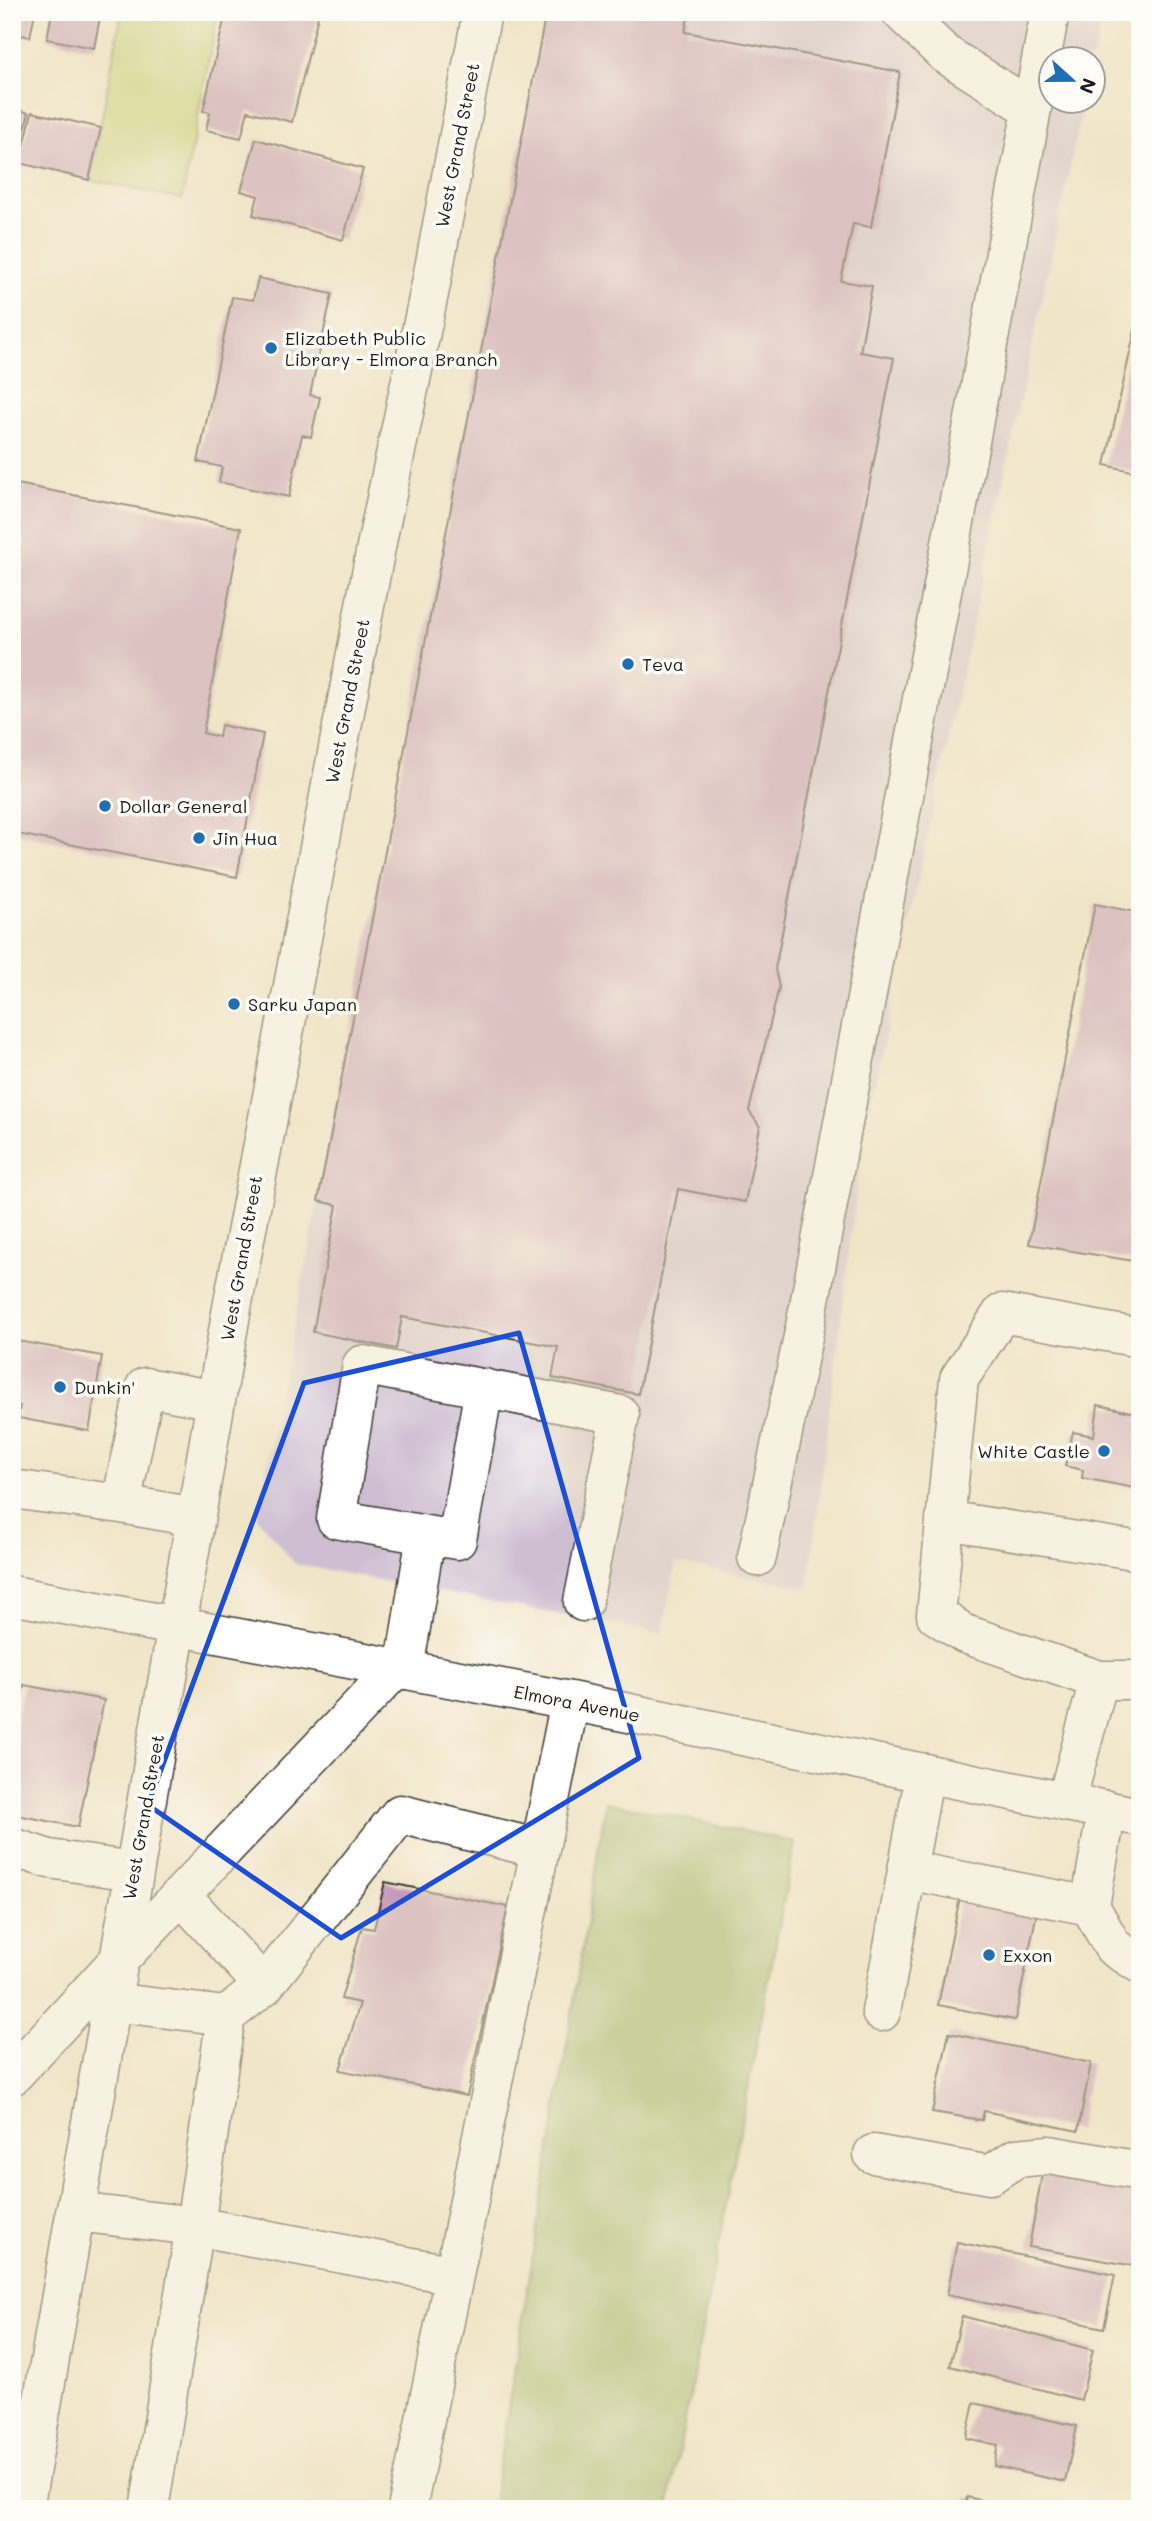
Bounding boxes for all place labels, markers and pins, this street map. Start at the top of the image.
place label: Elizabeth Public Library - Elmora Branch [285,326,497,371]
marker: Elizabeth Public Library - Elmora Branch [263,340,279,356]
place label: Teva [642,652,684,676]
marker: Teva [620,656,636,672]
place label: Dollar General [119,794,247,818]
marker: Dollar General [97,798,113,814]
place label: Jin Hua [213,826,278,850]
marker: Jin Hua [191,830,207,846]
place label: Sarku Japan [248,992,357,1016]
marker: Sarku Japan [226,996,242,1012]
place label: Dunkin' [74,1375,135,1399]
marker: Dunkin' [52,1379,68,1395]
place label: White Castle [977,1439,1090,1463]
marker: White Castle [1096,1443,1112,1459]
place label: Exxon [1003,1943,1052,1967]
marker: Exxon [981,1947,997,1963]

